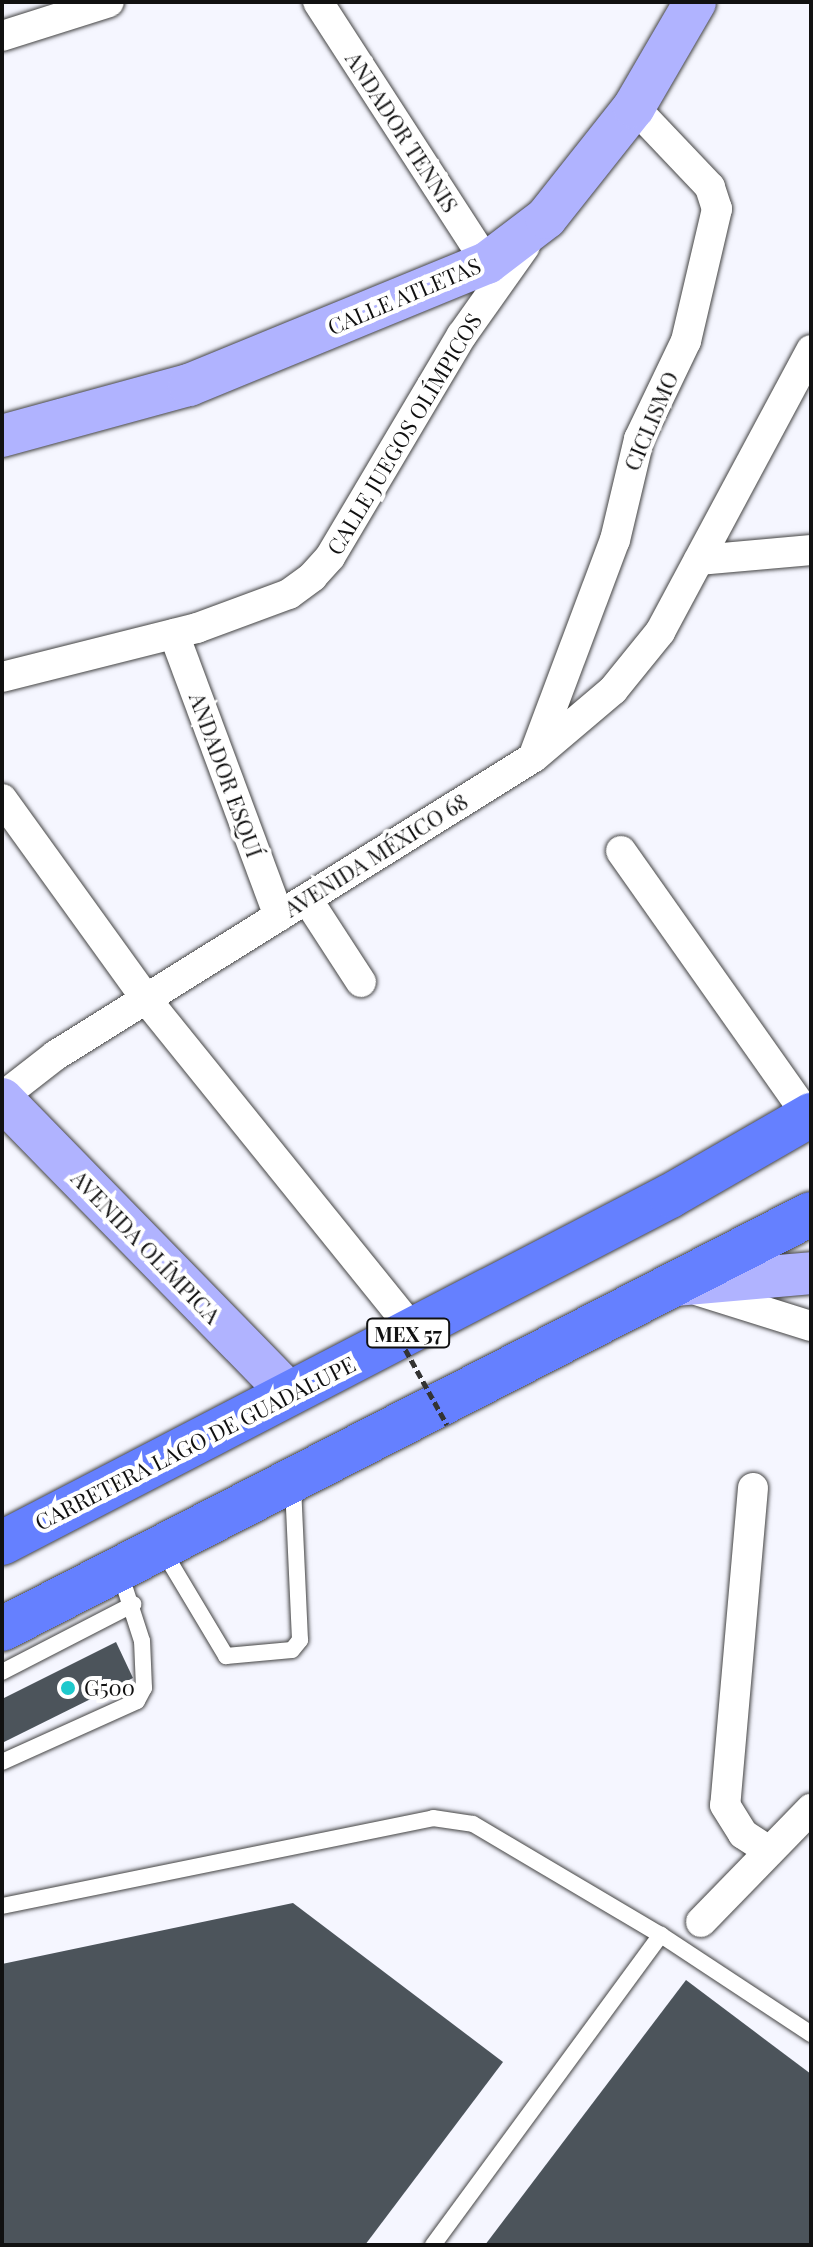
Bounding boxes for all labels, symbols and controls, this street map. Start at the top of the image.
street label: ANDADOR TENNIS [340,46,464,218]
street label: CALLE ATLETAS [323,252,485,340]
street label: CALLE JUEGOS OLÍMPICOS [321,308,487,560]
street label: CICLISMO [618,367,684,475]
street label: ANDADOR ESQUÍ [184,689,268,861]
street label: AVENIDA MÉXICO 68 [279,788,473,922]
street label: AVENIDA OLÍMPICA [66,1165,226,1329]
road number: MEX 57 [366,1317,450,1349]
street label: CARRETERA LAGO DE GUADALUPE [30,1350,360,1536]
place label: G500 [84,1675,135,1701]
marker: G500 [59,1679,77,1697]

